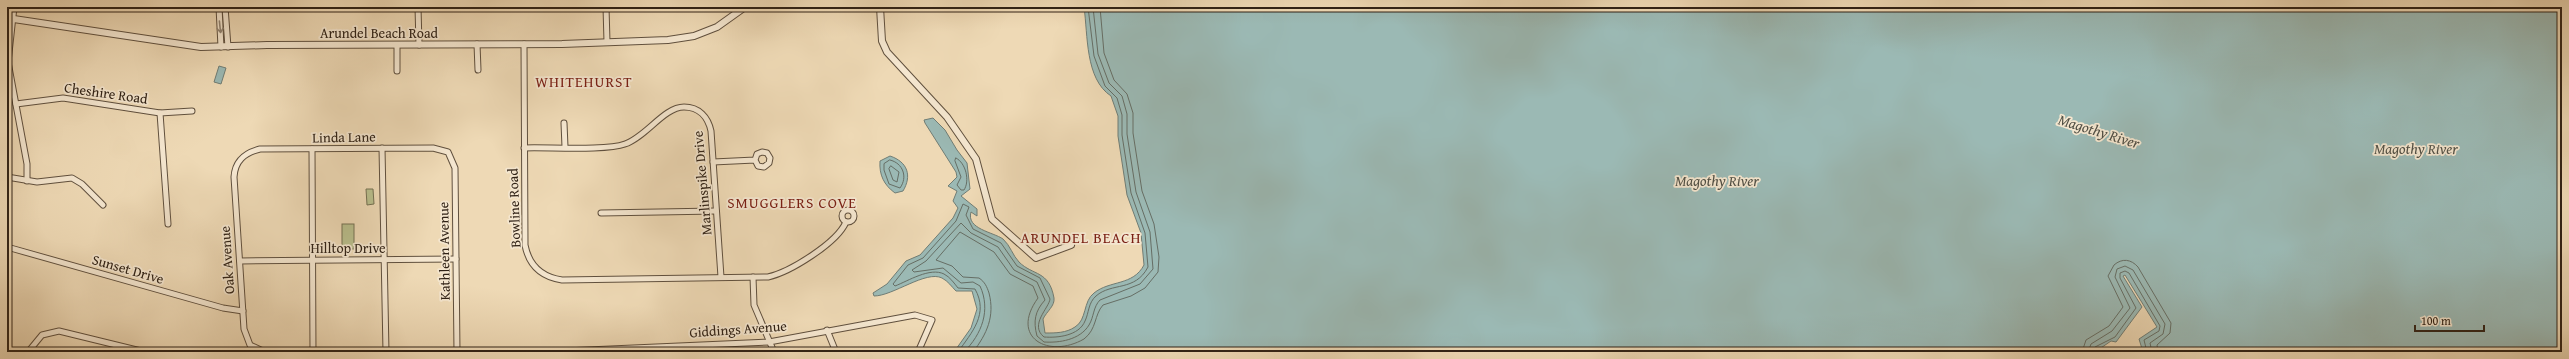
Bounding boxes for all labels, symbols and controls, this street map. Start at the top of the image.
one-way arrow [216,20,224,33]
street label: Arundel Beach Road [320,23,439,43]
district label: WHITEHURST [535,71,633,92]
street label: Cheshire Road [63,77,149,109]
water label: Magothy River [2056,109,2143,153]
street label: Linda Lane [312,126,376,148]
street label: Marlinspike Drive [687,130,717,236]
water label: Magothy River [2374,138,2458,159]
street label: Bowline Road [503,167,525,248]
water label: Magothy River [1675,170,1759,191]
district label: SMUGGLERS COVE [727,192,857,213]
street label: Kathleen Avenue [433,201,455,301]
street label: Oak Avenue [215,225,239,295]
district label: ARUNDEL BEACH [1021,227,1141,248]
street label: Hilltop Drive [310,238,386,258]
street label: Sunset Drive [90,249,167,289]
scale bar [2415,307,2484,333]
text: 100 m [2421,312,2451,329]
street label: Giddings Avenue [689,316,788,342]

